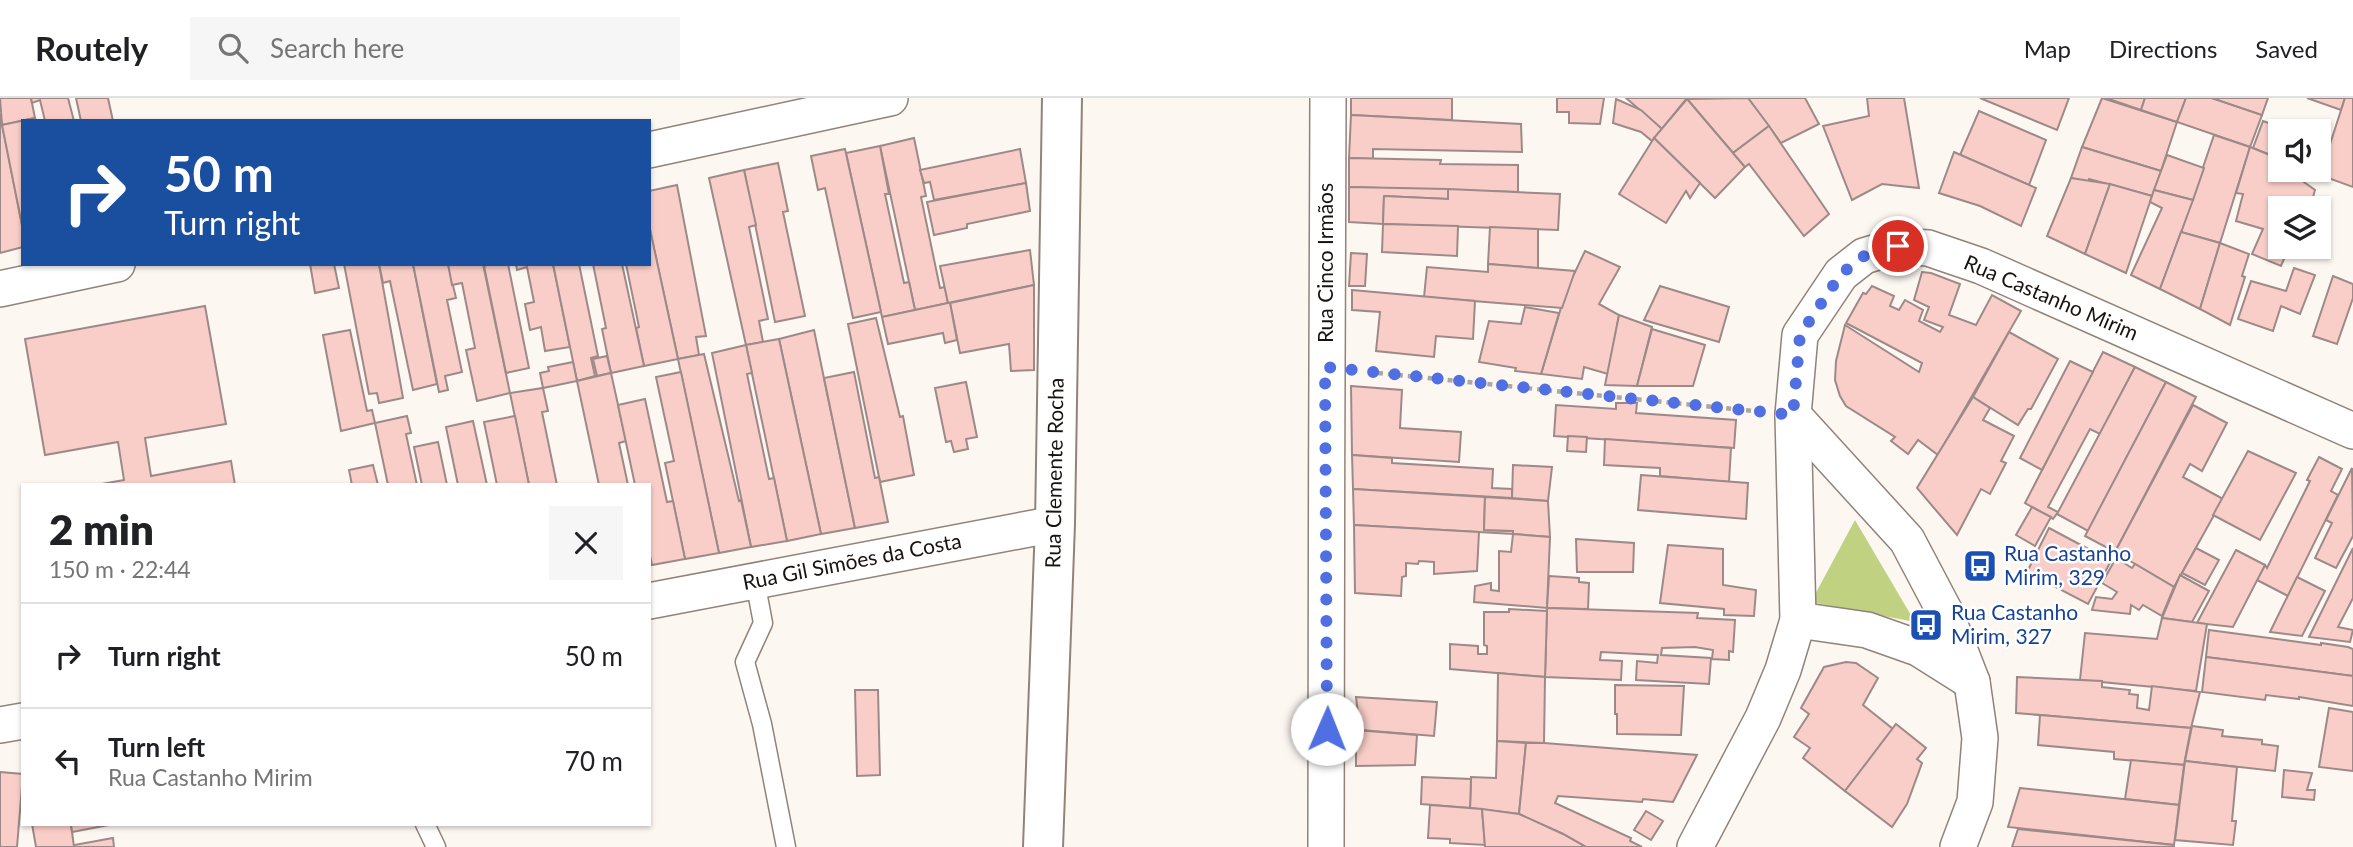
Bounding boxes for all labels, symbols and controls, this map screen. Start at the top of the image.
search box [190,17,680,80]
text: Routely [35,28,148,68]
icon: search [214,29,252,67]
text: Search here [270,32,404,64]
text: Map [2024,34,2071,63]
text: Directions [2109,34,2217,63]
text: Saved [2255,34,2318,63]
map controls [2268,119,2331,259]
button: sound [2268,119,2331,182]
text: 50 m [164,144,274,202]
icon: right [49,147,140,238]
street label: Rua Cinco Irmãos [1312,183,1337,343]
button: layers [2268,196,2331,259]
text: Turn right [164,203,300,242]
pin [1868,216,1928,276]
icon: arrive [1879,227,1917,265]
street label: Rua Castanho Mirim [1961,249,2142,345]
street label: Rua Clemente Rocha [1039,377,1068,569]
text: 2 min [49,504,154,554]
button: close [549,506,623,580]
street label: Rua Gil Simões da Costa [740,527,963,594]
place label: Rua Castanho Mirim, 329 [2004,540,2131,589]
bus stop icon: Rua Castanho Mirim, 329 [1961,547,1999,585]
text: 150 m · 22:44 [49,555,191,583]
place label: Rua Castanho Mirim, 327 [1951,599,2078,648]
bus stop icon: Rua Castanho Mirim, 327 [1907,606,1945,644]
icon: right [49,637,87,675]
text: Turn right [108,640,221,672]
text: 50 m [565,640,623,672]
position arrow [1290,692,1364,766]
text: Turn left [108,731,205,763]
icon: left [49,742,87,780]
text: 70 m [565,745,623,777]
text: Rua Castanho Mirim [108,763,313,791]

